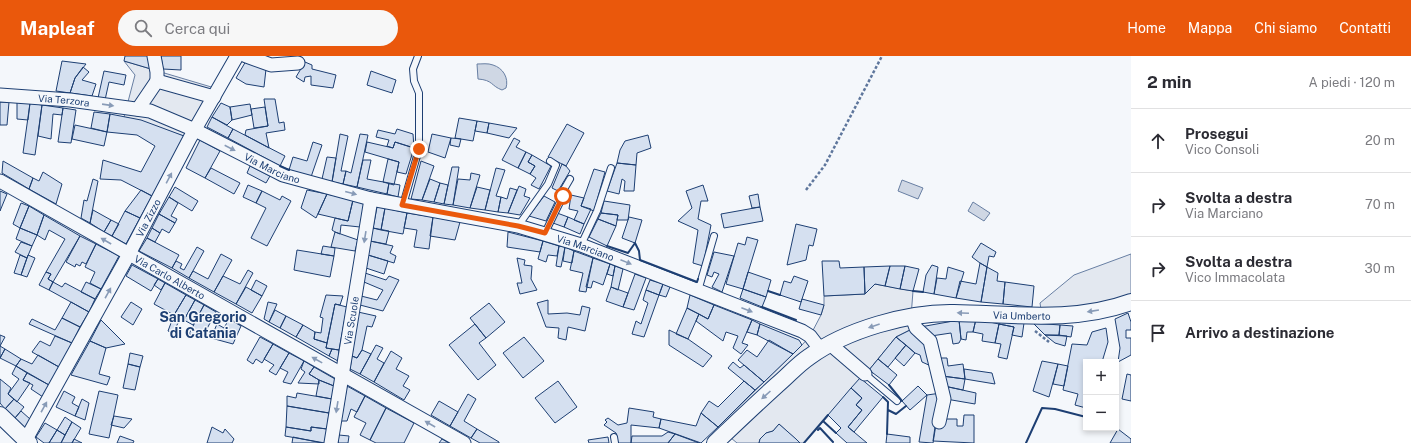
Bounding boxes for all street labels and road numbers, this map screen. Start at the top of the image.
street label: Via Terzora [38,92,90,109]
street label: Via Marciano [242,150,302,185]
street label: Via Zizzo [133,197,163,239]
street label: Via Marciano [555,232,616,263]
street label: Via Carlo Alberto [132,252,208,302]
street label: Via Scuole [341,295,361,346]
street label: Via Umberto [993,308,1051,322]

